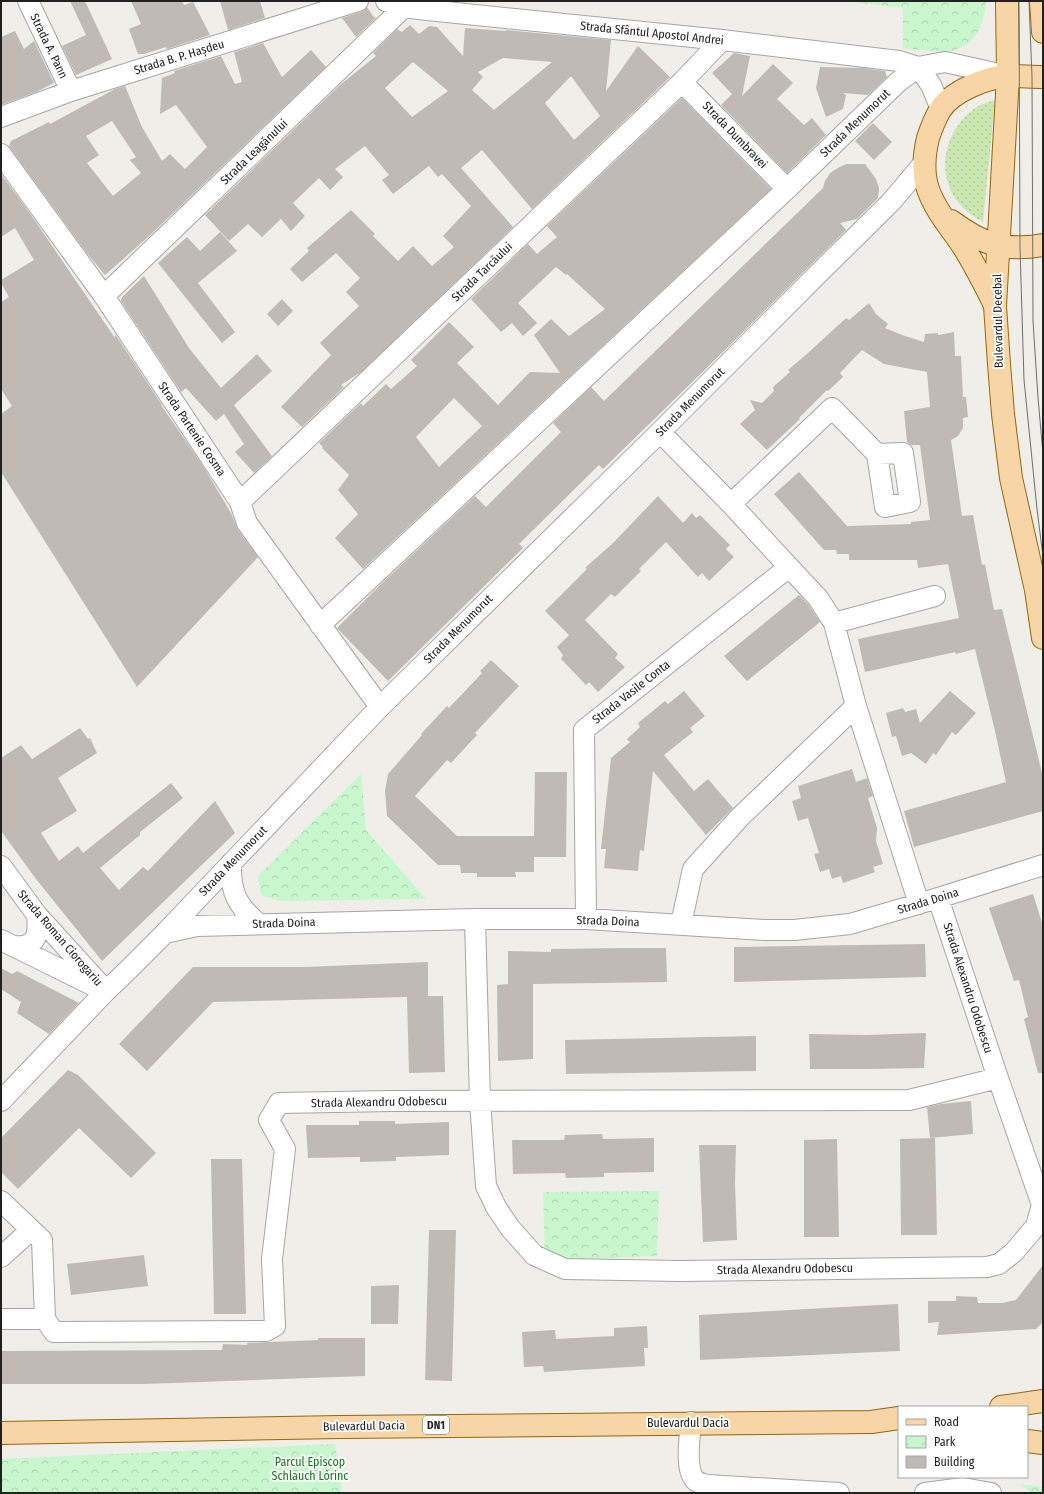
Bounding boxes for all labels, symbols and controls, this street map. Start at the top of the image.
street label: Strada A. Pann [27,11,71,81]
street label: Strada Sfântul Apostol Andrei [579,18,725,48]
street label: Strada B. P. Hașdeu [132,37,226,78]
street label: Strada Menumorut [817,86,893,160]
street label: Strada Dumbravei [700,99,770,171]
street label: Strada Leagănului [218,117,290,187]
street label: Strada Tarcăului [449,240,515,304]
street label: Bulevardul Decebal [990,274,1006,368]
street label: Strada Menumorut [653,365,727,439]
street label: Strada Partenie Cosma [155,379,229,479]
street label: Strada Menumorut [421,592,495,666]
street label: Strada Vasile Conta [590,657,673,727]
street label: Strada Menumorut [196,823,270,899]
street label: Strada Doina [896,885,960,917]
street label: Strada Roman Ciorogariu [15,887,105,989]
street label: Strada Doina [576,913,640,929]
street label: Strada Doina [252,915,316,931]
street label: Strada Alexandru Odobescu [940,921,996,1055]
street label: Strada Alexandru Odobescu [311,1094,447,1110]
street label: Strada Alexandru Odobescu [717,1261,853,1277]
legend [898,1406,1028,1478]
text: Road [934,1415,959,1429]
road number: DN1 [423,1416,449,1434]
street label: Bulevardul Dacia [647,1416,729,1430]
street label: Bulevardul Dacia [323,1418,405,1434]
text: Park [934,1435,956,1449]
park label: Parcul Episcop Schlauch Lőrinc [272,1455,349,1483]
text: Building [934,1455,975,1469]

